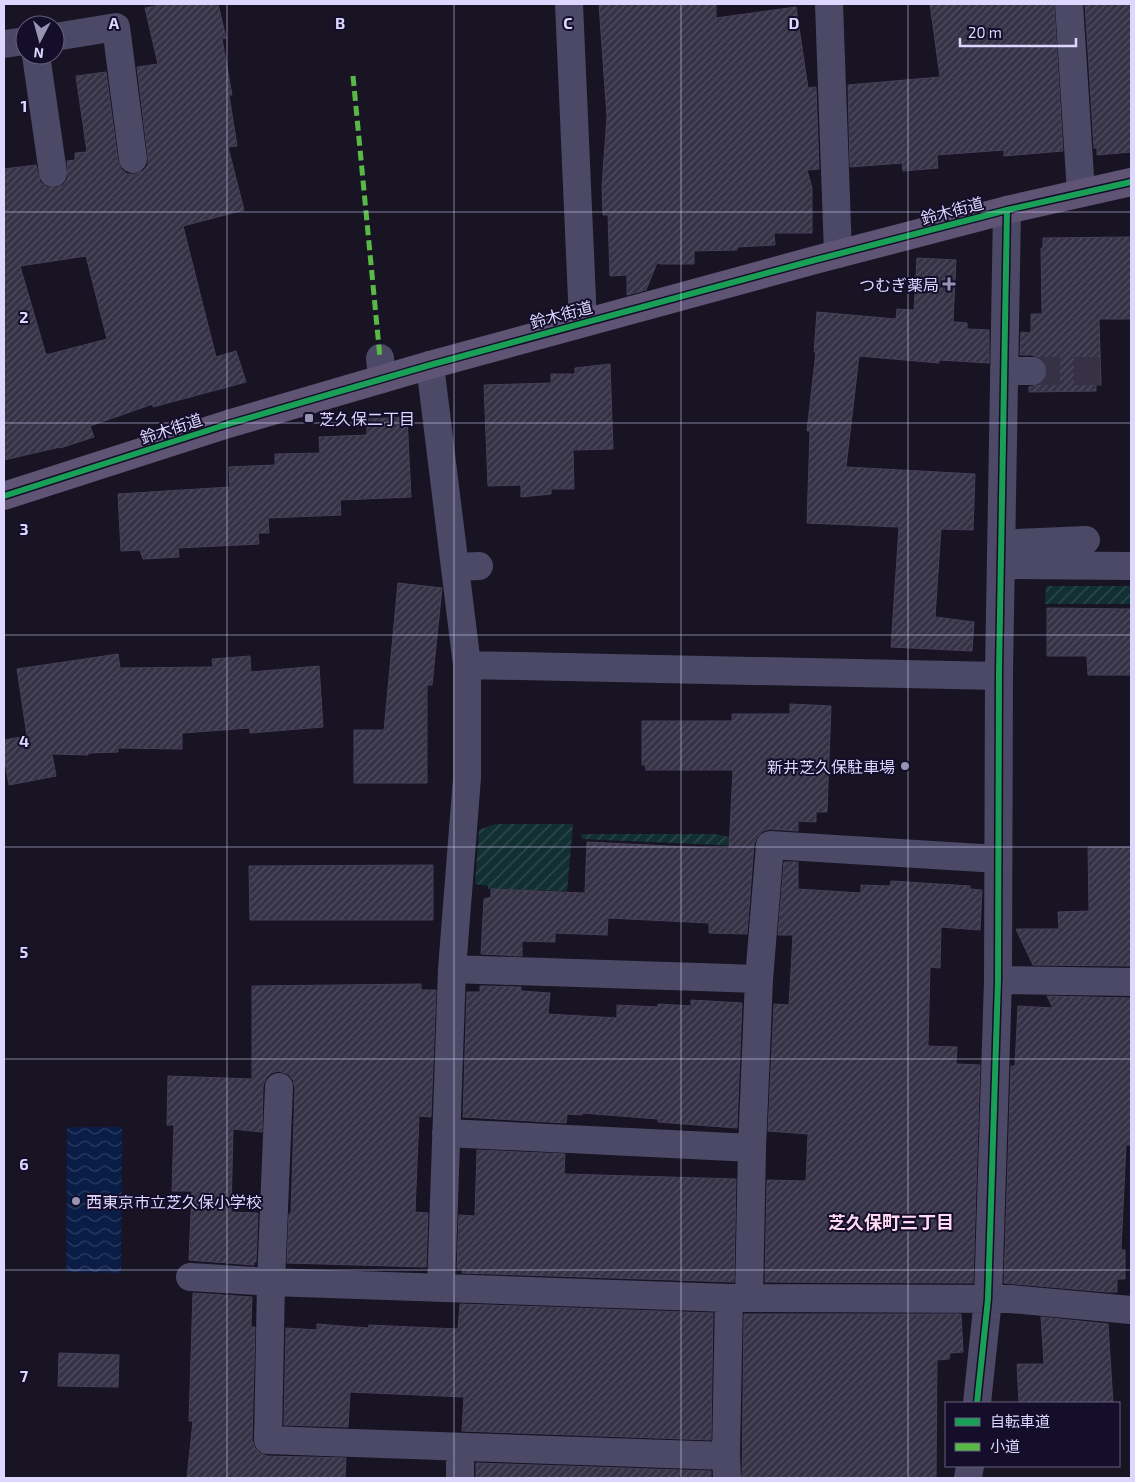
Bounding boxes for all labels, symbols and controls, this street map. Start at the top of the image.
text: A [109,13,120,32]
text: B [335,13,345,32]
text: C [563,13,573,32]
text: D [789,13,800,32]
north arrow [15,15,65,65]
scale bar [960,15,1076,47]
text: 20 m [968,23,1002,41]
text: N [33,44,45,62]
text: 1 [21,96,27,115]
street label: 鈴木街道 [919,193,985,227]
place label: つむぎ薬局 [859,275,939,294]
marker: つむぎ薬局 [943,278,955,290]
street label: 鈴木街道 [528,297,594,331]
text: 2 [19,307,29,326]
street label: 鈴木街道 [138,409,204,447]
place label: 芝久保二丁目 [319,409,415,428]
marker: 芝久保二丁目 [303,412,315,424]
text: 3 [19,519,29,538]
text: 4 [19,731,29,750]
place label: 新井芝久保駐車場 [767,757,895,776]
marker: 新井芝久保駐車場 [899,760,911,772]
text: 5 [20,942,29,961]
text: 6 [19,1154,29,1173]
place label: 西東京市立芝久保小学校 [86,1192,262,1211]
marker: 西東京市立芝久保小学校 [70,1195,82,1207]
district label: 芝久保町三丁目 [828,1211,954,1233]
text: 7 [20,1366,29,1385]
legend [945,1402,1120,1467]
text: 自転車道 [990,1412,1050,1430]
text: 小道 [990,1437,1020,1455]

